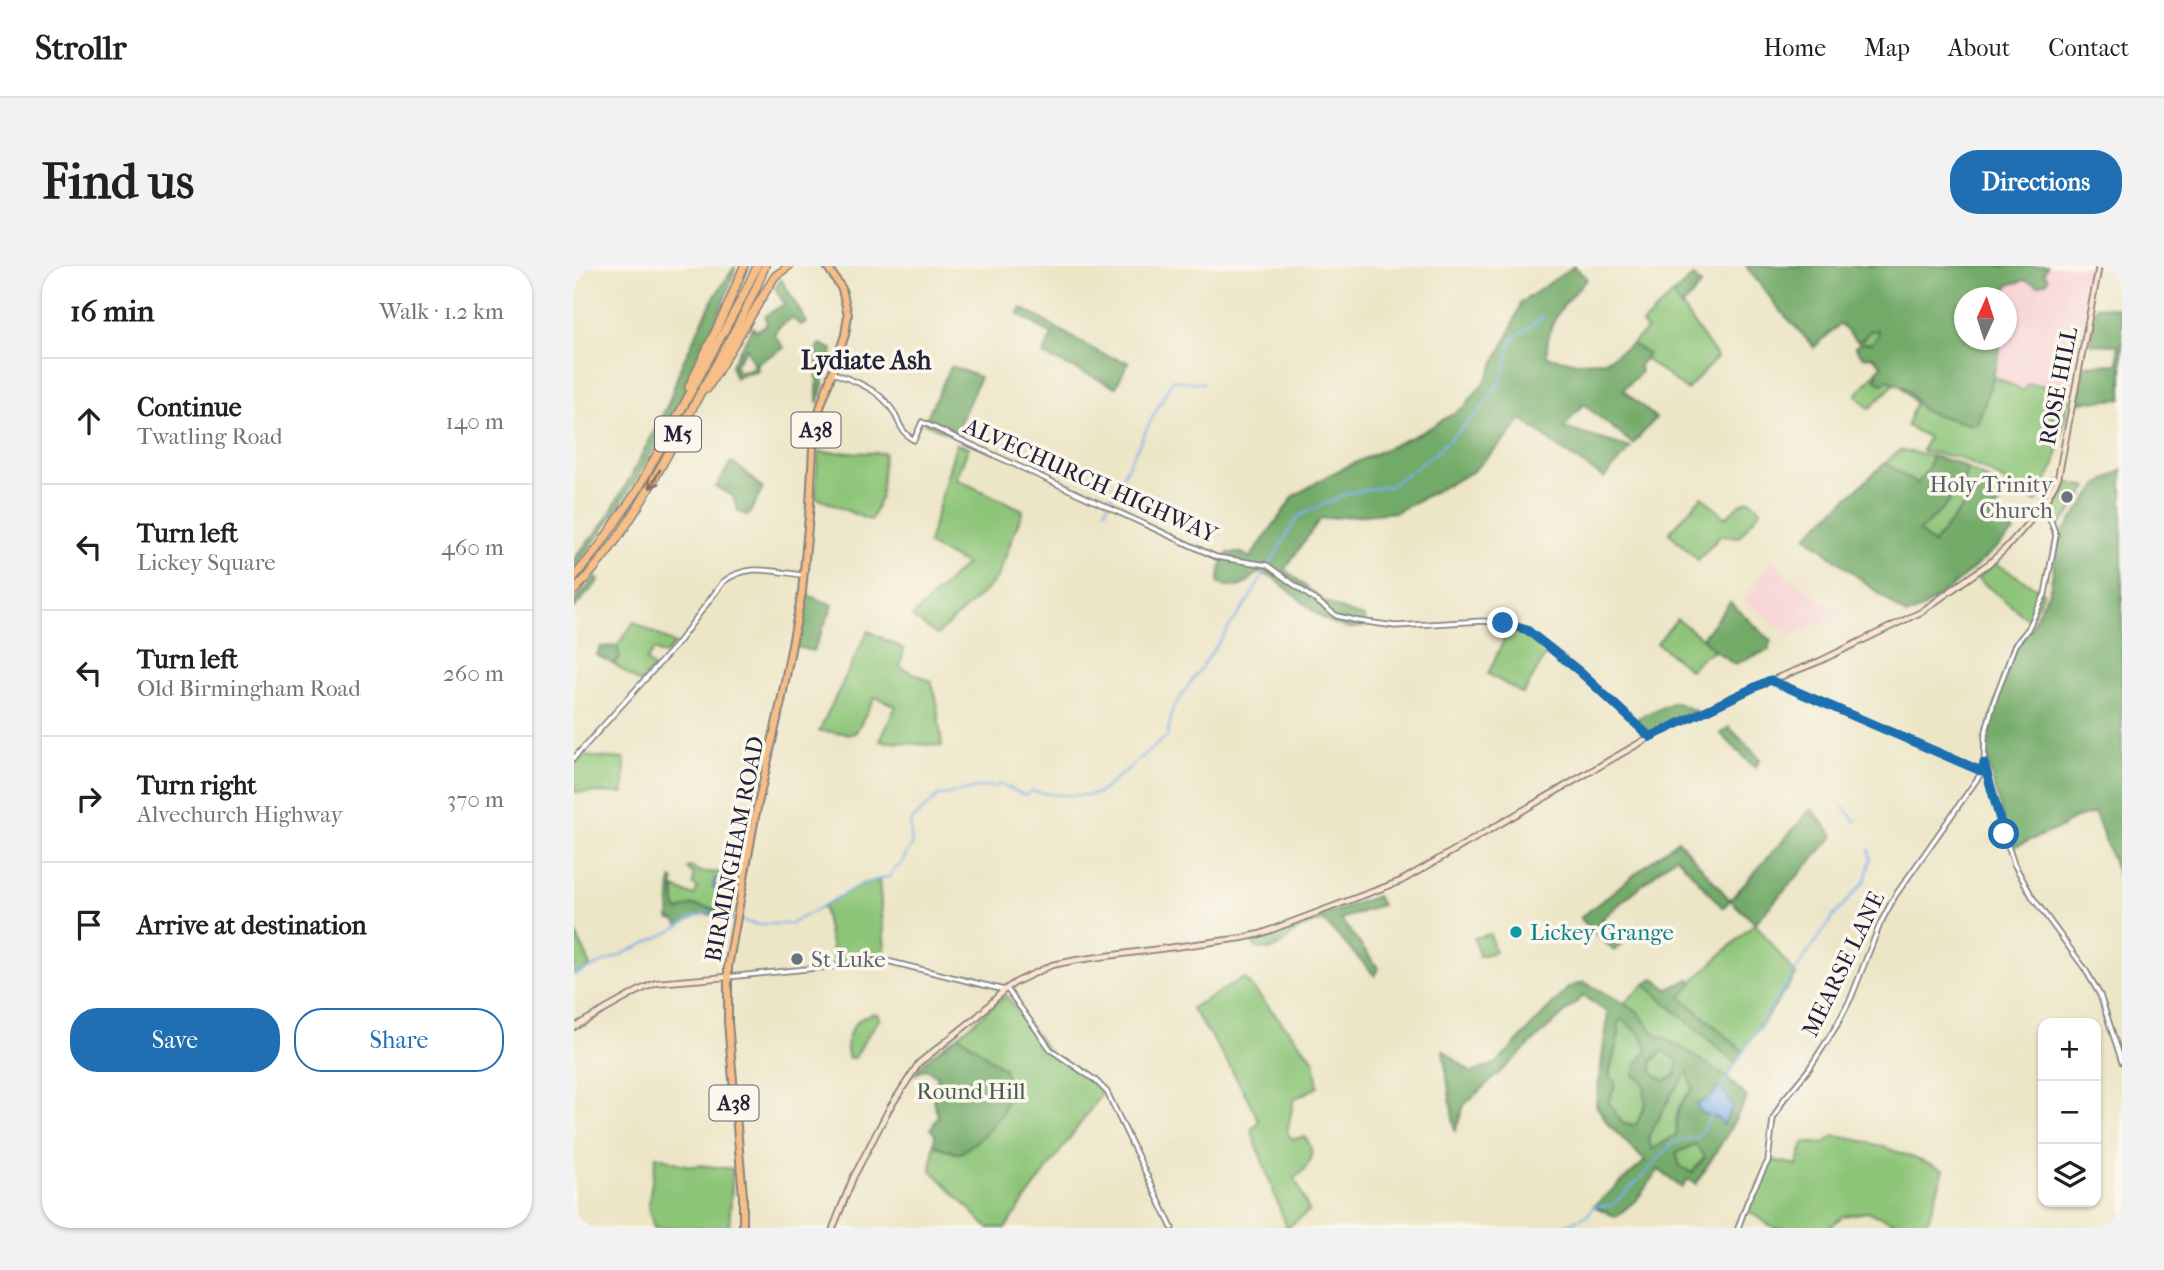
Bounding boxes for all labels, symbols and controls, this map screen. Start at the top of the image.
text: Strollr [35,29,126,68]
text: Home [1764,34,1826,62]
text: Map [1864,34,1910,62]
text: About [1948,34,2010,62]
text: Contact [2048,34,2129,62]
button: Directions [1950,150,2122,214]
text: Find us [42,153,194,211]
north arrow [1954,287,2017,350]
text: 16 min [70,294,154,329]
text: Walk · 1.2 km [379,298,504,325]
street label: ROSE HILL [2034,325,2083,448]
district label: Lydiate Ash [801,345,932,376]
text: Continue [137,392,242,423]
icon: ahead [70,402,108,440]
text: 140 m [445,408,504,435]
road number: A38 [792,412,840,448]
street label: ALVECHURCH HIGHWAY [959,412,1223,549]
road number: M5 [655,416,701,452]
text: Twatling Road [137,423,283,450]
one-way arrow [648,468,661,489]
place label: Holy Trinity Church [1930,471,2054,524]
marker: Holy Trinity Church [2059,489,2075,505]
text: Turn left [137,518,238,549]
icon: left [70,528,108,566]
text: 460 m [441,534,504,561]
text: Lickey Square [137,549,276,576]
route end [1487,607,1518,638]
text: Turn left [137,644,238,675]
icon: left [70,654,108,692]
text: 260 m [443,660,504,687]
text: Old Birmingham Road [137,675,361,702]
street label: BIRMINGHAM ROAD [699,734,770,964]
text: Turn right [137,770,257,801]
icon: right [70,780,108,818]
text: 370 m [447,786,504,813]
text: Alvechurch Highway [137,801,343,828]
route start [1988,818,2019,849]
street label: MEARSE LANE [1797,887,1890,1041]
icon: arrive [70,906,108,944]
text: Arrive at destination [137,910,367,941]
place label: Lickey Grange [1530,919,1674,946]
marker: Lickey Grange [1508,924,1524,940]
place label: St Luke [811,946,886,973]
marker: St Luke [789,951,805,967]
button: Save [70,1008,280,1072]
button: Share [294,1008,504,1072]
map controls [2038,1018,2101,1207]
button: + [2038,1018,2101,1081]
park label: Round Hill [916,1078,1026,1105]
button: − [2038,1081,2101,1144]
road number: A38 [710,1086,758,1120]
button: layers [2038,1144,2101,1207]

